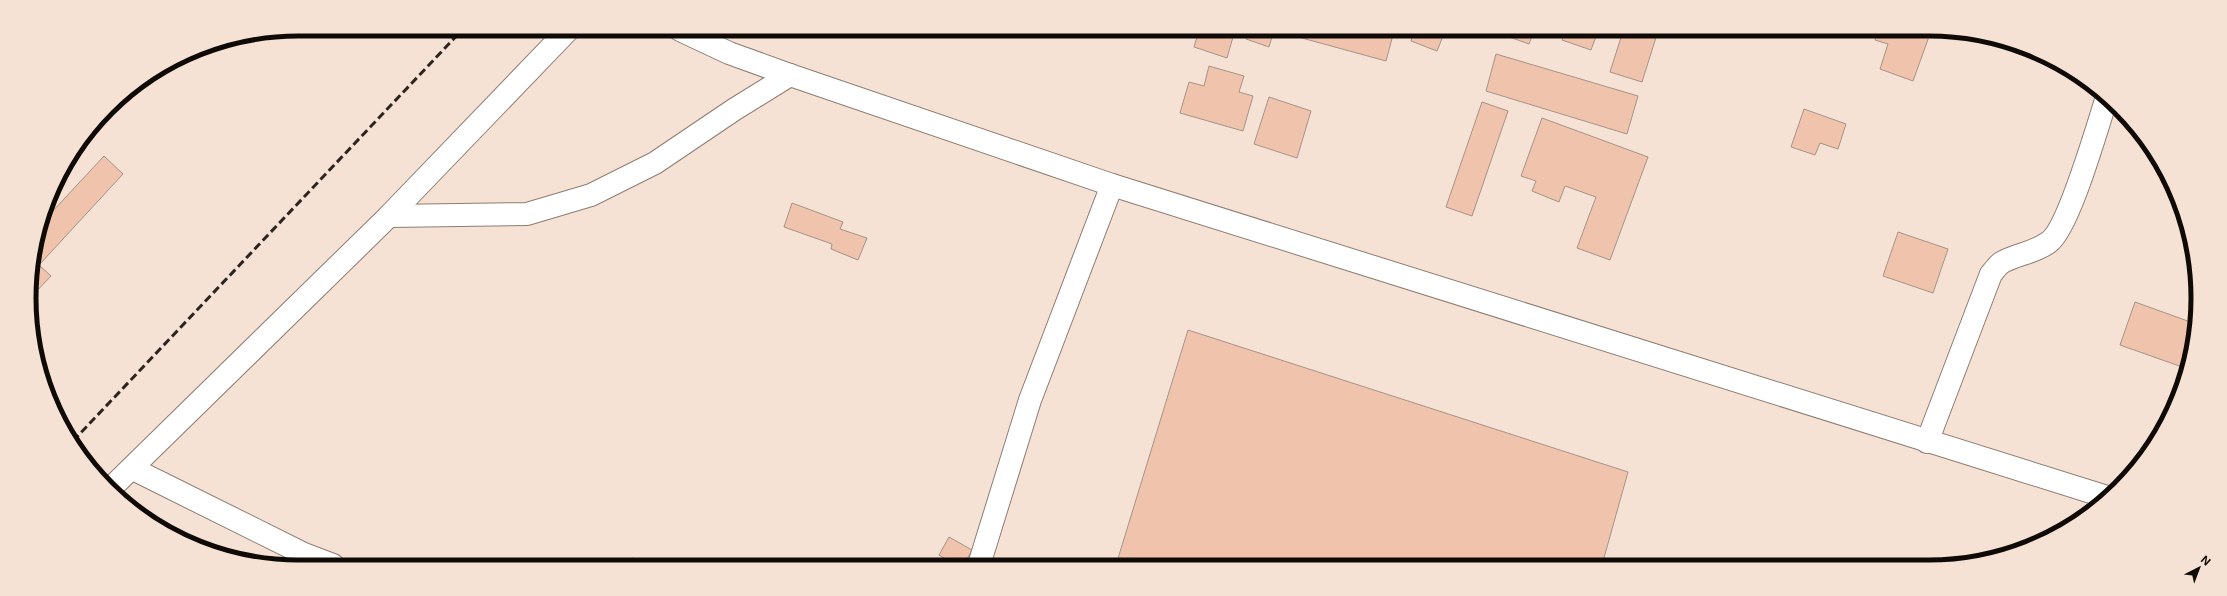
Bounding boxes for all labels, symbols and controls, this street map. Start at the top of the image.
north arrow [2179,548,2219,588]
text: N [2198,553,2213,569]

